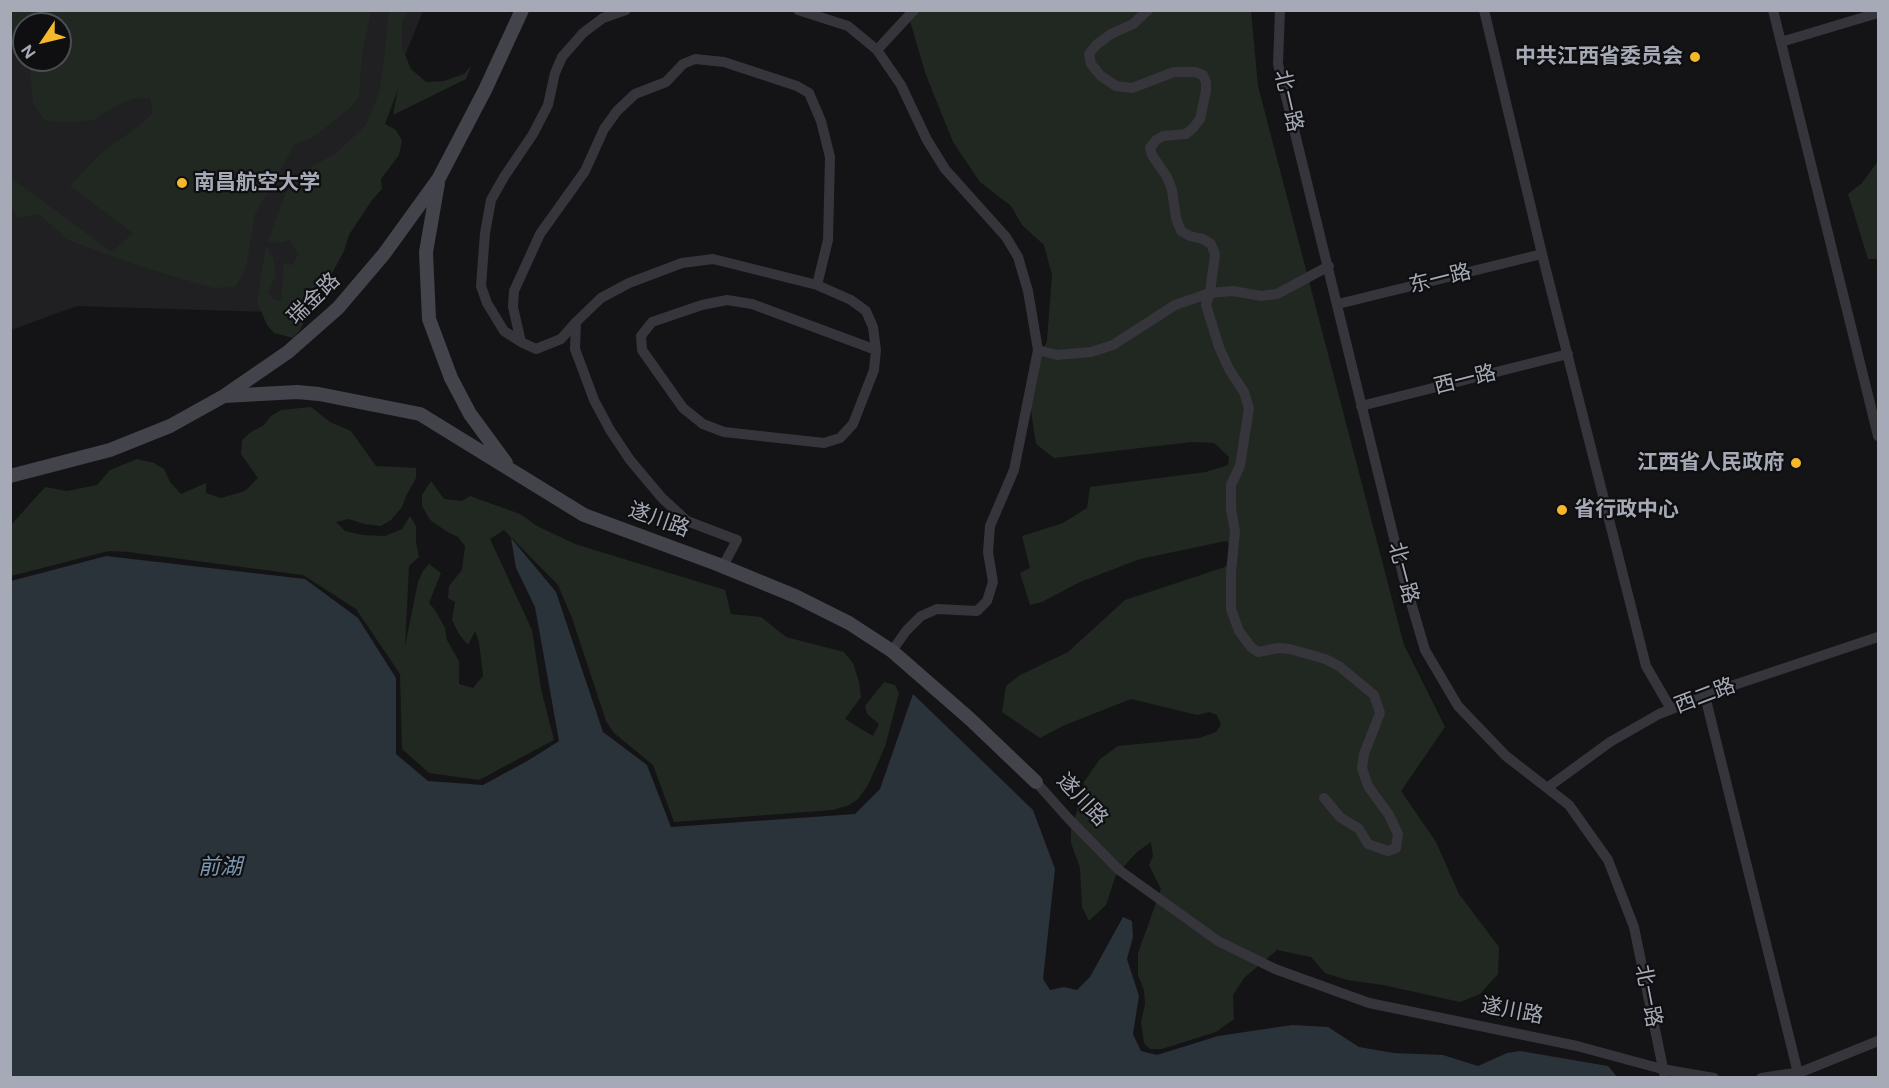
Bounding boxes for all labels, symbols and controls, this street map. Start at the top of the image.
north arrow [12,12,72,72]
text: N [17,41,40,62]
place label: 中共江西省委员会 [1515,44,1683,70]
marker: 中共江西省委员会 [1688,50,1702,64]
street label: 北一路 [1269,67,1307,135]
place label: 南昌航空大学 [194,170,320,196]
marker: 南昌航空大学 [175,176,189,190]
street label: 东一路 [1406,259,1474,299]
street label: 瑞金路 [283,268,345,330]
street label: 西一路 [1431,360,1499,400]
place label: 江西省人民政府 [1637,450,1784,476]
marker: 江西省人民政府 [1789,456,1803,470]
street label: 遂川路 [625,497,693,543]
place label: 省行政中心 [1574,497,1679,523]
marker: 省行政中心 [1555,503,1569,517]
street label: 北一路 [1383,539,1423,607]
street label: 西二路 [1671,673,1739,719]
street label: 遂川路 [1051,768,1113,832]
water label: 前湖 [198,855,242,881]
street label: 北一路 [1630,963,1666,1029]
street label: 遂川路 [1479,993,1545,1029]

